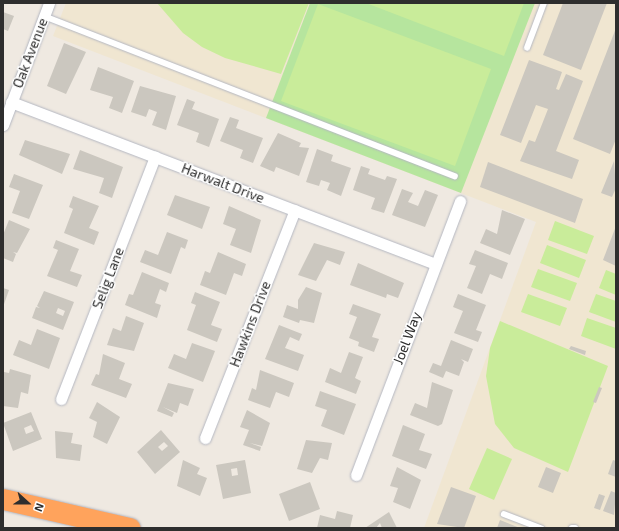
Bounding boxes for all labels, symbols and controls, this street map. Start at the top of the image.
street label: Oak Avenue [9,15,51,91]
street label: Harwalt Drive [179,159,267,207]
street label: Selig Lane [89,245,127,311]
street label: Hawkins Drive [226,279,274,369]
street label: Joel Way [389,309,425,367]
north arrow [8,483,48,523]
text: N [32,501,47,514]

